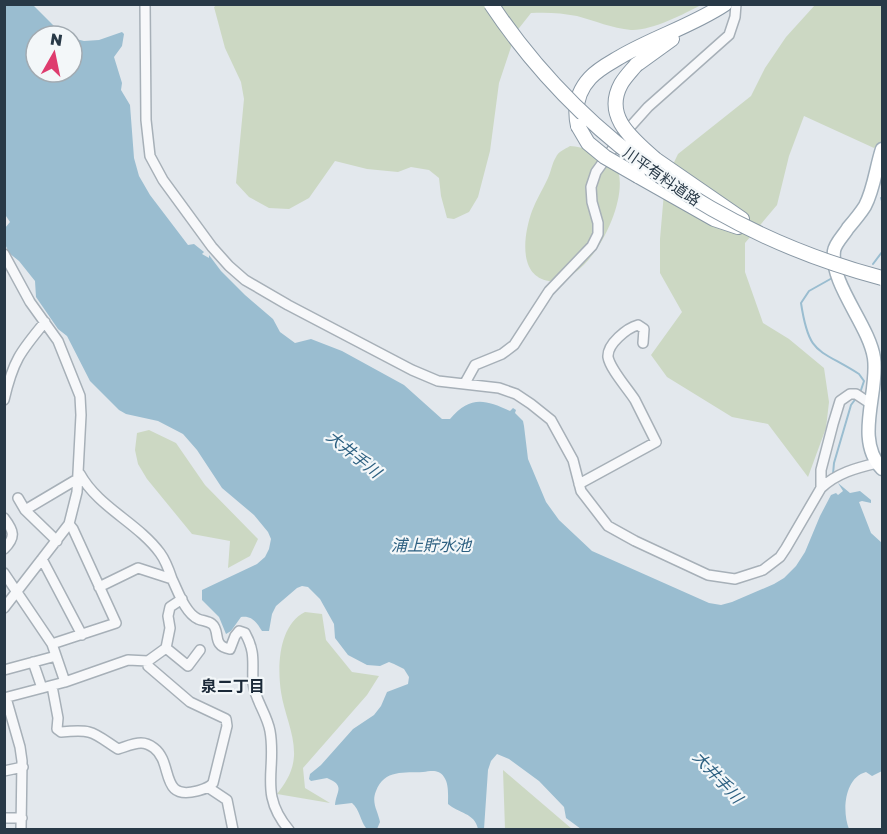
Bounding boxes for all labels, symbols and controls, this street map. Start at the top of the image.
north arrow [24,24,84,84]
text: N [49,28,64,50]
street label: 川平有料道路 [620,143,704,209]
water label: 大井手川 [323,426,387,483]
water label: 浦上貯水池 [391,535,473,555]
district label: 泉二丁目 [201,676,265,696]
water label: 大井手川 [689,747,748,809]

